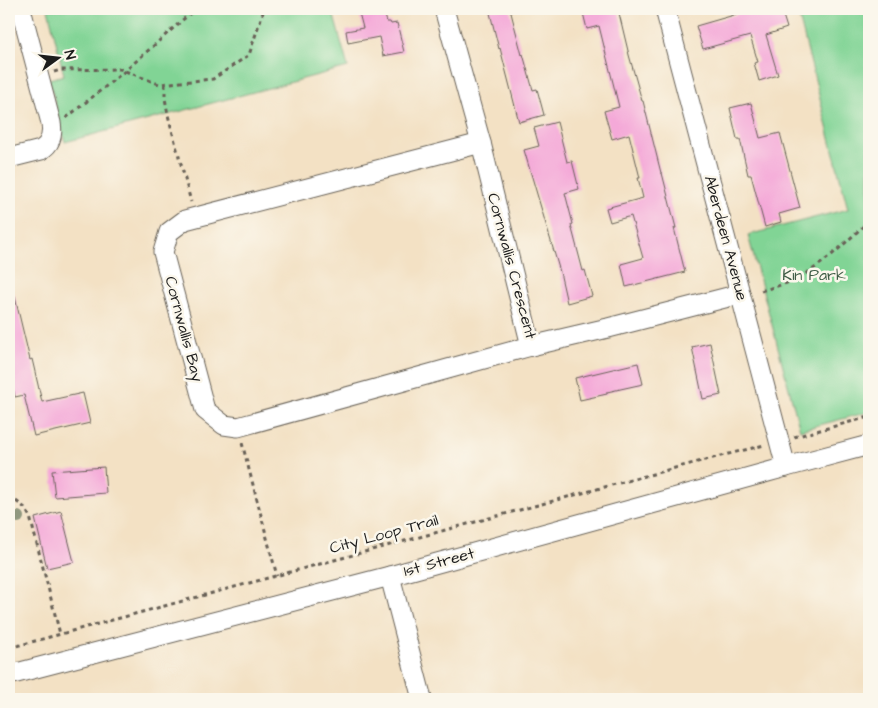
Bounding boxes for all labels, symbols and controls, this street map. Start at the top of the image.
north arrow [32,32,82,82]
text: N [59,48,80,62]
street label: Aberdeen Avenue [699,173,753,303]
street label: Cornwallis Crescent [482,191,542,342]
park label: Kin Park [782,264,846,286]
street label: Cornwallis Bay [158,274,209,385]
street label: City Loop Trail [327,509,441,560]
street label: 1st Street [401,542,477,582]

